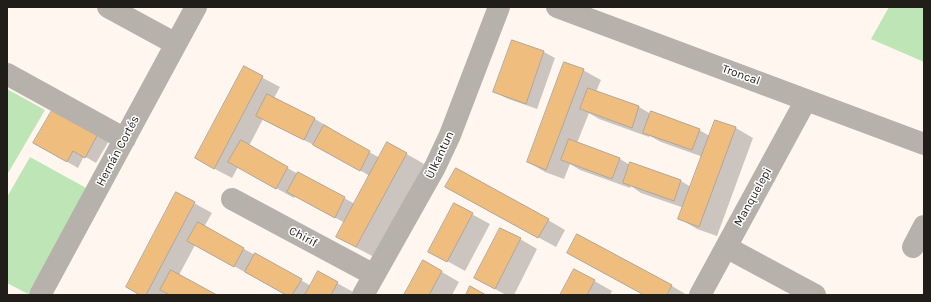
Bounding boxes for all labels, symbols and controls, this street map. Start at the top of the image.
street label: Troncal [720,61,762,89]
street label: Hernán Cortés [93,113,143,189]
street label: Ülkantun [423,129,457,181]
street label: Manquelepi [731,165,775,229]
street label: Chirif [286,224,320,250]

